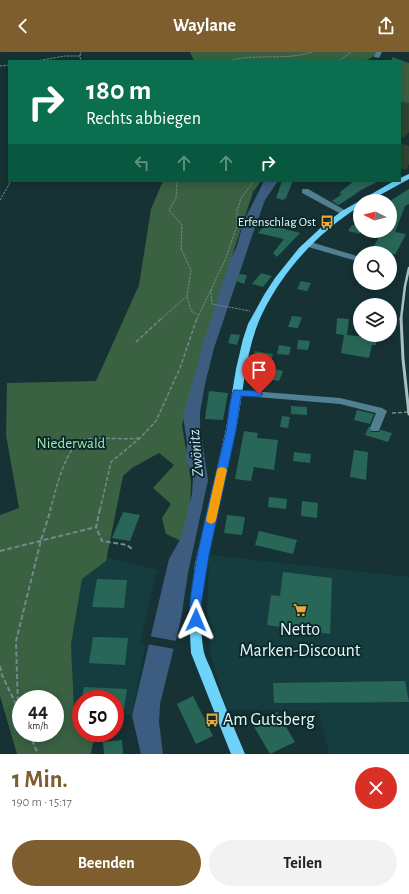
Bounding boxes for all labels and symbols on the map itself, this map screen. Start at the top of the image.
north arrow [353,194,397,238]
bus stop icon: Erfenschlag Ost [319,214,335,230]
place label: Erfenschlag Ost [238,216,316,229]
pin [242,353,276,394]
water label: Zwönitz [186,428,206,477]
park label: Niederwald [37,436,106,451]
position arrow [175,599,217,641]
supermarket icon: Netto Marken-Discount [292,602,308,618]
place label: Netto Marken-Discount [240,621,361,660]
speed limit sign: 50 [72,690,124,742]
place label: Am Gutsberg [223,711,315,729]
bus stop icon: Am Gutsberg [204,712,220,728]

